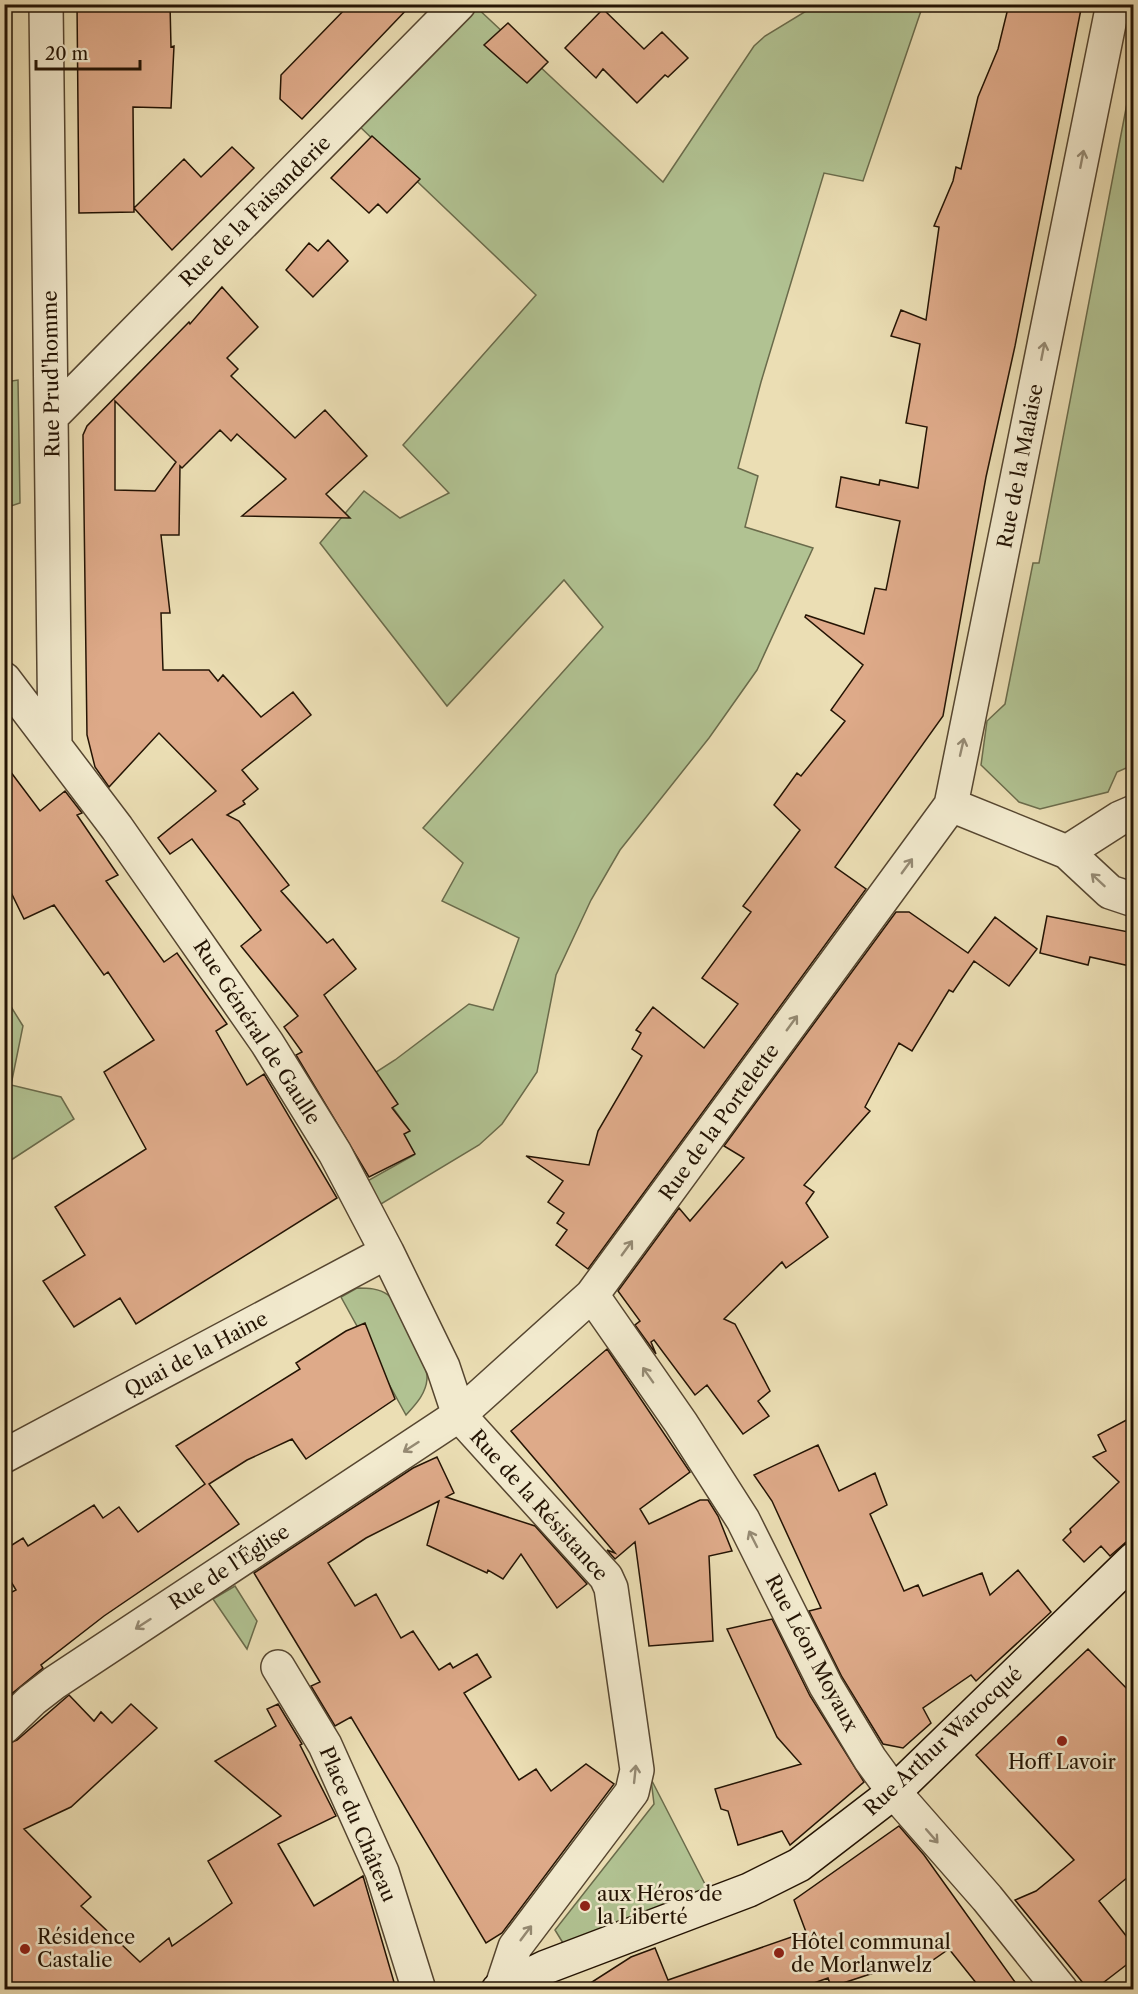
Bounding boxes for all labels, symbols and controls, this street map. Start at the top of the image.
scale bar [36,33,140,71]
text: 20 m [45,43,89,65]
street label: Rue de la Faisanderie [175,131,335,291]
one-way arrow [1077,150,1088,170]
street label: Rue Prud'homme [38,290,64,458]
one-way arrow [1038,341,1049,361]
street label: Rue de la Malaise [992,382,1048,550]
one-way arrow [957,738,969,757]
one-way arrow [901,858,913,874]
one-way arrow [1091,873,1106,887]
street label: Rue Général de Gaulle [188,935,326,1129]
one-way arrow [785,1015,798,1031]
street label: Rue de la Portelette [654,1039,784,1205]
one-way arrow [620,1240,633,1256]
street label: Quai de la Haine [120,1306,272,1402]
one-way arrow [642,1368,654,1384]
street label: Rue de la Résistance [465,1425,613,1585]
one-way arrow [402,1441,419,1454]
street label: Rue de l'Église [164,1518,294,1615]
one-way arrow [746,1531,758,1549]
street label: Rue Léon Moyaux [760,1570,864,1736]
one-way arrow [135,1618,151,1630]
street label: Rue Arthur Warocqué [859,1661,1027,1821]
marker: Hoff Lavoir [1055,1734,1069,1748]
street label: Place du Château [314,1743,402,1905]
place label: Hoff Lavoir [1008,1750,1117,1774]
one-way arrow [630,1765,641,1784]
one-way arrow [925,1828,939,1843]
place label: aux Héros de la Liberté [597,1882,722,1929]
marker: aux Héros de la Liberté [578,1899,592,1913]
place label: Résidence Castalie [37,1925,135,1972]
one-way arrow [520,1926,533,1942]
place label: Hôtel communal de Morlanwelz [791,1930,951,1977]
marker: Résidence Castalie [18,1942,32,1956]
marker: Hôtel communal de Morlanwelz [772,1946,786,1960]

